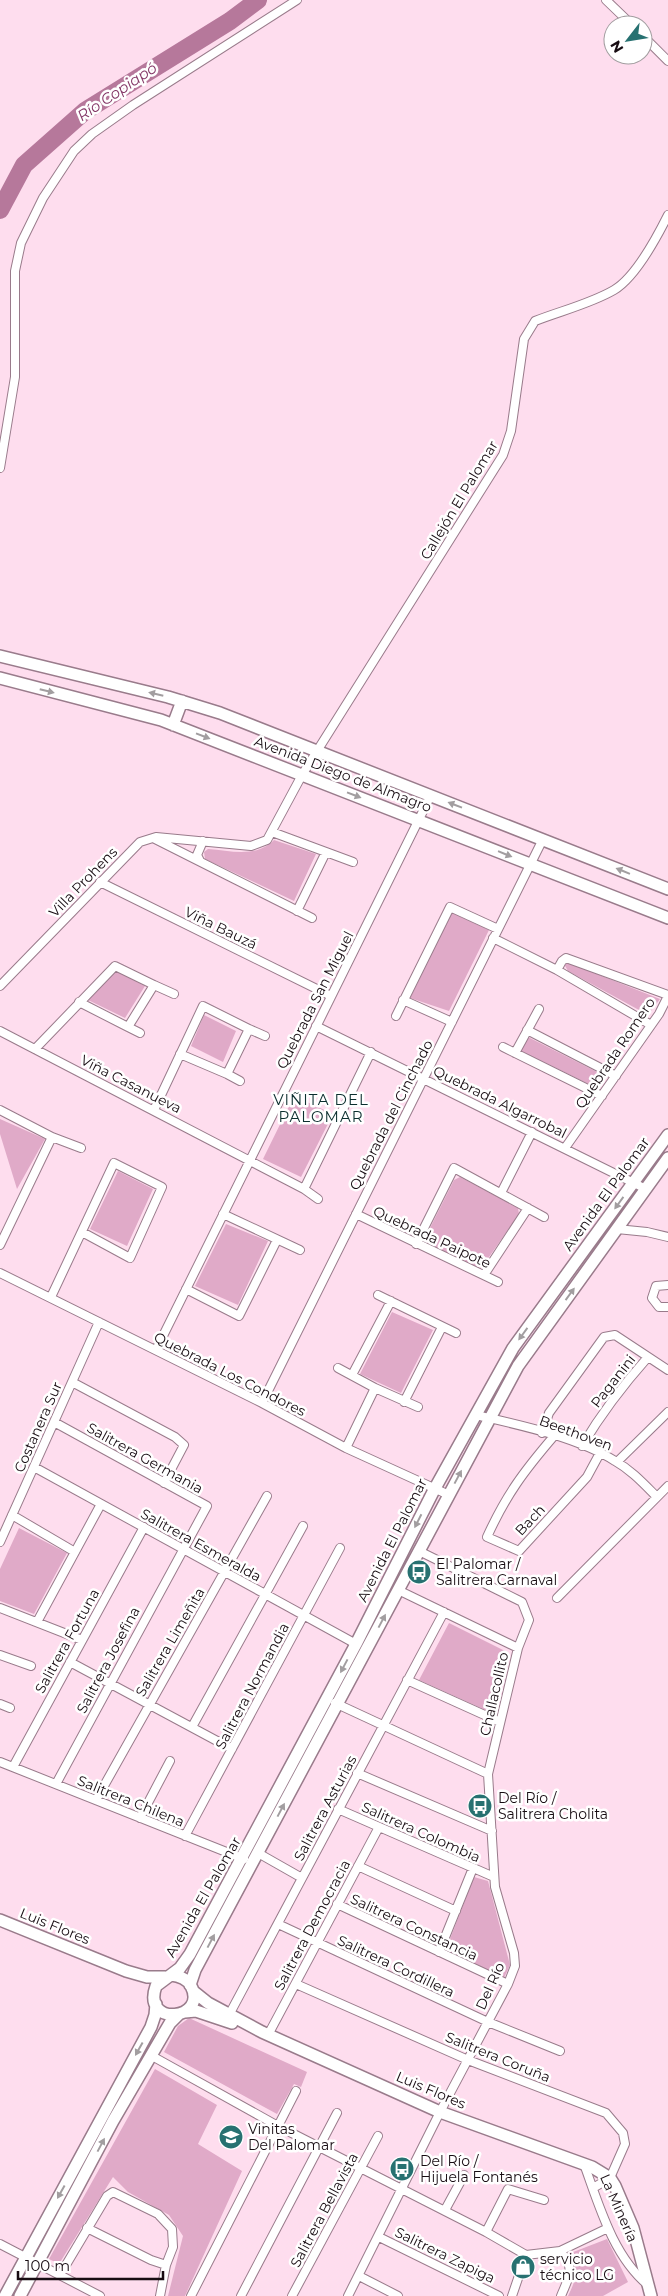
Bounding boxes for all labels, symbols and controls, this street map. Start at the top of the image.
north arrow [603,15,653,65]
text: N [606,37,627,56]
water label: Río Copiapó [73,58,160,125]
street label: Callejón El Palomar [416,437,502,563]
one-way arrow [39,687,54,695]
one-way arrow [148,690,163,698]
one-way arrow [196,732,211,740]
street label: Avenida Diego de Almagro [252,732,434,816]
one-way arrow [347,791,362,799]
one-way arrow [448,801,463,808]
street label: Villa Prohens [45,843,121,921]
one-way arrow [498,851,513,859]
one-way arrow [616,867,630,875]
street label: Viña Bauzá [182,903,260,953]
street label: Quebrada San Miguel [272,928,358,1072]
street label: Quebrada Romero [571,994,659,1112]
street label: Quebrada del Cinchado [345,1037,437,1193]
street label: Viña Casanueva [78,1051,184,1117]
street label: Quebrada Algarrobal [430,1062,570,1142]
district label: VIÑITA DEL PALOMAR [273,1090,369,1126]
street label: Avenida El Palomar [559,1133,654,1254]
one-way arrow [614,1196,624,1209]
street label: Quebrada Paipote [370,1202,494,1272]
one-way arrow [565,1287,575,1301]
one-way arrow [518,1327,528,1341]
street label: Quebrada Los Condores [151,1328,309,1420]
street label: Paganini [587,1351,639,1411]
street label: Costanera Sur [10,1378,66,1475]
street label: Beethoven [537,1411,615,1455]
street label: Salitrera Germania [84,1419,206,1497]
one-way arrow [454,1470,463,1484]
street label: Avenida El Palomar [353,1475,431,1605]
street label: Bach [511,1501,549,1539]
street label: Salitrera Esmeralda [138,1504,264,1586]
one-way arrow [414,1514,422,1529]
place label: El Palomar / Salitrera Carnaval [436,1555,557,1589]
bus stop icon: El Palomar / Salitrera Carnaval [406,1559,432,1585]
street label: Salitrera Limeñita [131,1584,209,1700]
street label: Salitrera Fortuna [31,1586,103,1696]
street label: Salitrera Josefina [72,1604,144,1716]
one-way arrow [378,1613,386,1628]
street label: Salitrera Normandia [211,1620,293,1752]
street label: Challacollito [476,1650,512,1738]
one-way arrow [340,1659,348,1673]
street label: Salitrera Asturias [290,1752,361,1864]
street label: Salitrera Chilena [75,1771,187,1831]
place label: Del Río / Salitrera Cholita [498,1789,608,1823]
bus stop icon: Del Río / Salitrera Cholita [467,1793,493,1819]
street label: Salitrera Colombia [359,1798,483,1866]
one-way arrow [277,1803,285,1818]
street label: Avenida El Palomar [161,1833,245,1961]
street label: Salitrera Democracia [270,1857,354,1993]
street label: Salitrera Constancia [347,1890,481,1964]
street label: Luis Flores [17,1904,93,1948]
street label: Salitrera Cordillera [335,1931,457,2001]
one-way arrow [207,1934,215,1948]
street label: Del Río [472,1959,509,2013]
street label: Salitrera Coruña [443,2028,553,2086]
one-way arrow [135,2042,143,2057]
street label: Luis Flores [393,2067,469,2113]
place label: Vinitas Del Palomar [248,2120,335,2154]
school or university icon: Vinitas Del Palomar [218,2124,244,2150]
one-way arrow [97,2138,105,2152]
street label: Salitrera Bellavista [286,2150,362,2270]
place label: Del Río / Hijuela Fontanés [420,2152,538,2186]
bus stop icon: Del Río / Hijuela Fontanés [389,2156,415,2182]
street label: La Minería [596,2171,642,2245]
one-way arrow [57,2185,65,2199]
street label: Salitrera Zapiga [392,2223,498,2287]
scale bar [18,2248,162,2280]
place label: servicio técnico LG [540,2250,614,2284]
shop icon: servicio técnico LG [510,2254,536,2280]
text: 100 m [25,2256,70,2275]

